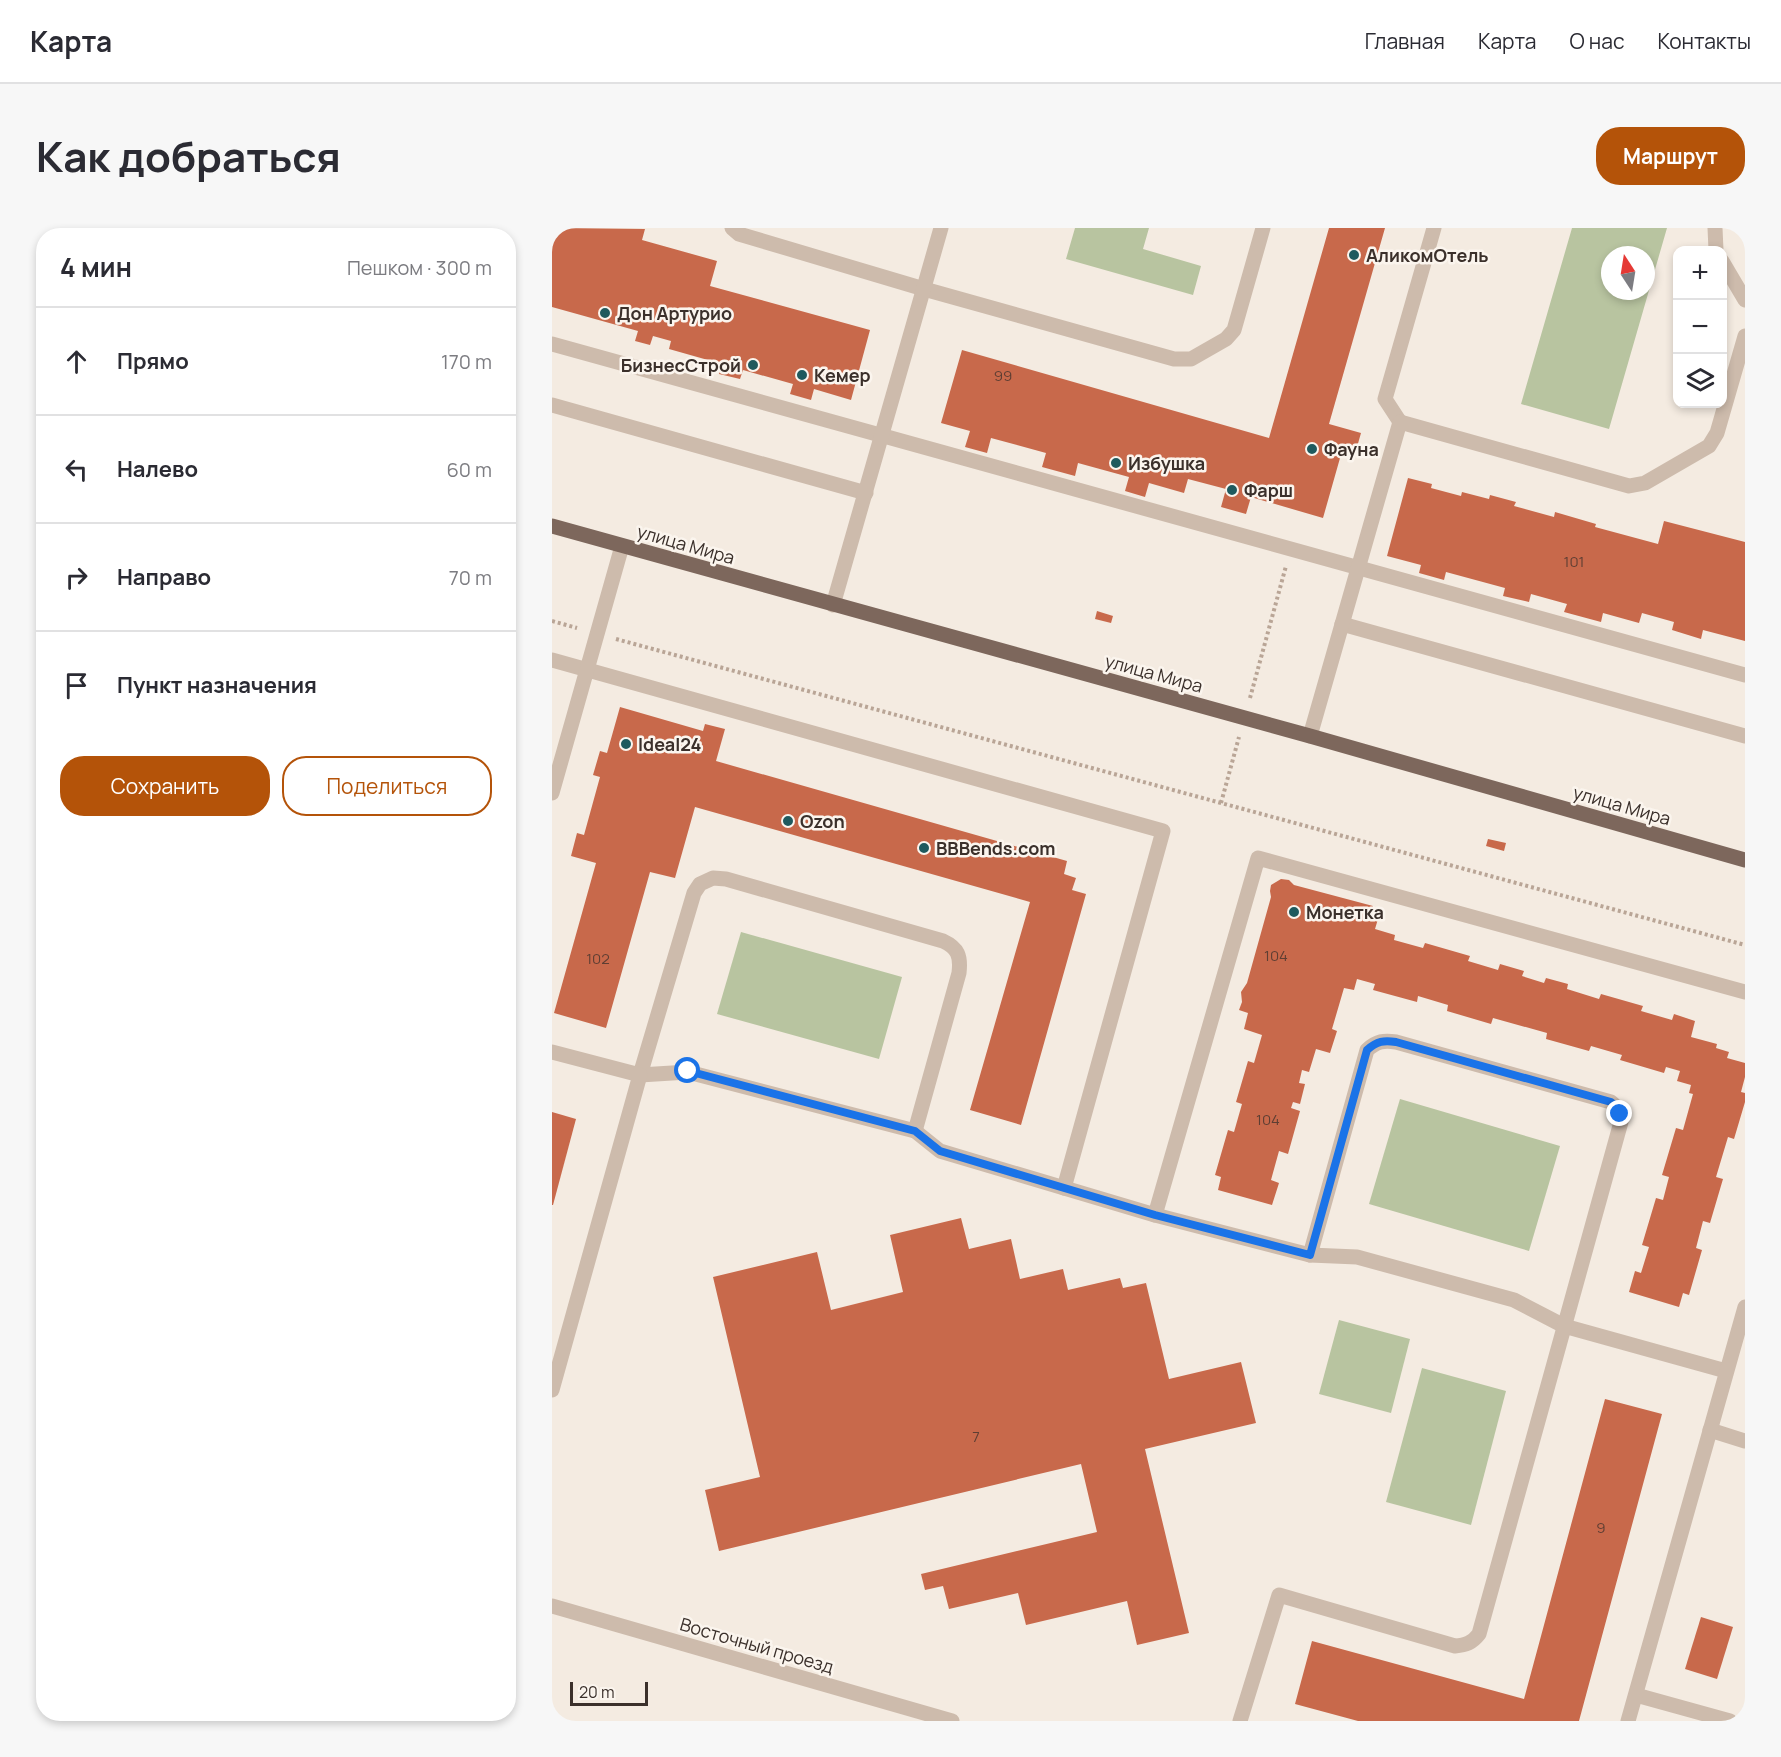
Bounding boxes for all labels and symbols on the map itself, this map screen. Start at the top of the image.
place label: АликомОтель [1366,243,1489,267]
north arrow [1601,246,1655,300]
marker: АликомОтель [1347,248,1361,262]
place label: Дон Артурио [617,301,732,325]
marker: Дон Артурио [598,306,612,320]
place label: БизнесСтрой [621,353,741,377]
marker: БизнесСтрой [746,358,760,372]
place label: Кемер [814,363,871,387]
house number: 99 [994,365,1012,386]
marker: Кемер [795,368,809,382]
place label: Фауна [1324,437,1379,461]
marker: Фауна [1305,442,1319,456]
place label: Избушка [1128,451,1205,475]
marker: Избушка [1109,456,1123,470]
place label: Фарш [1244,478,1293,502]
marker: Фарш [1225,483,1239,497]
street label: улица Мира [634,519,738,569]
house number: 101 [1564,551,1584,572]
street label: улица Мира [1102,648,1206,698]
place label: Ideal24 [638,732,702,756]
marker: Ideal24 [619,737,633,751]
street label: улица Мира [1570,780,1674,830]
place label: Ozon [800,809,845,833]
marker: Ozon [781,814,795,828]
place label: BBBends.com [936,836,1055,860]
marker: BBBends.com [917,841,931,855]
place label: Монетка [1306,900,1384,924]
marker: Монетка [1287,905,1301,919]
house number: 104 [1264,945,1288,966]
house number: 102 [586,948,610,969]
route start [674,1057,700,1083]
route end [1606,1100,1632,1126]
house number: 104 [1256,1109,1280,1130]
house number: 7 [972,1426,980,1447]
house number: 9 [1596,1517,1606,1538]
street label: Восточный проезд [677,1612,837,1678]
scale bar [570,1679,648,1706]

